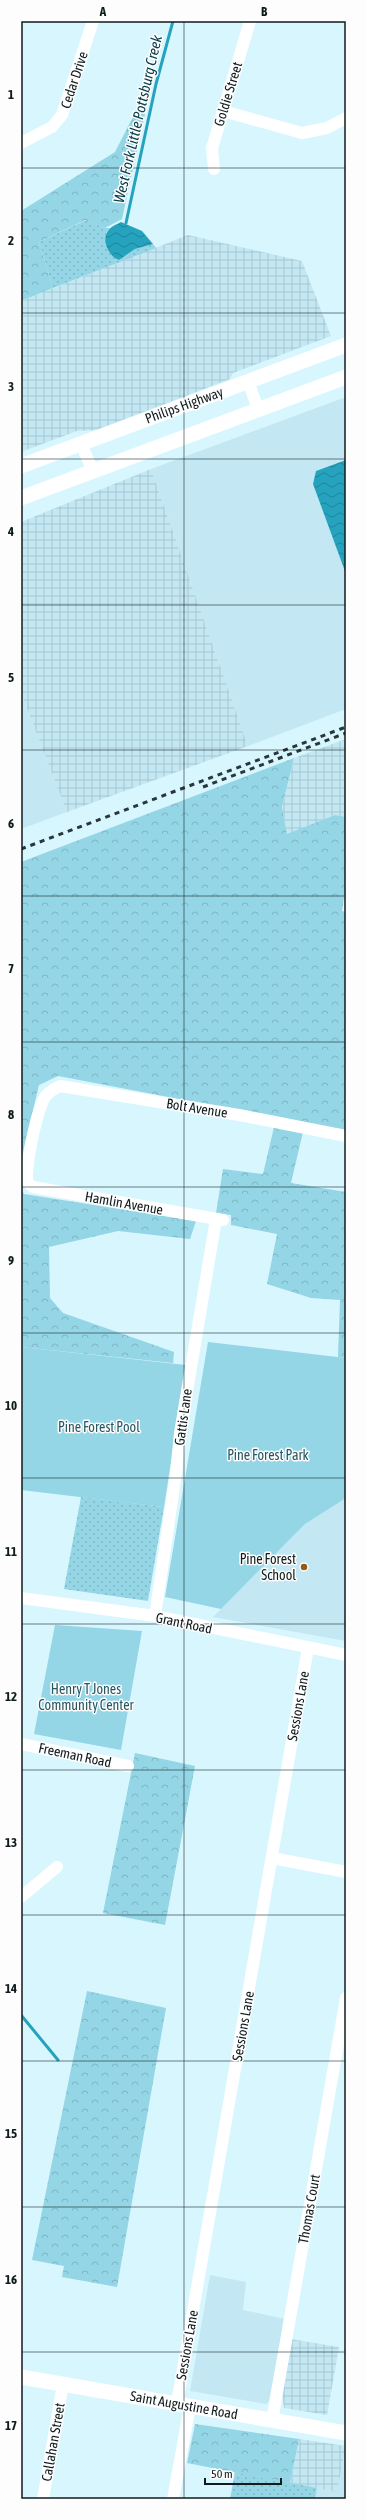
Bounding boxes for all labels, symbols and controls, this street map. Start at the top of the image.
text: A [99,4,107,19]
text: B [261,4,268,19]
water label: West Fork Little Pottsburg Creek [110,33,165,204]
street label: Cedar Drive [57,49,91,111]
street label: Goldie Street [211,60,245,128]
text: 1 [8,87,14,102]
text: 2 [8,233,14,248]
text: 3 [8,379,14,394]
street label: Philips Highway [143,383,225,427]
text: 4 [7,524,14,539]
text: 5 [8,670,14,685]
text: 6 [8,816,14,831]
text: 7 [8,961,14,976]
street label: Bolt Avenue [165,1095,229,1121]
text: 8 [8,1107,14,1122]
street label: Hamlin Avenue [84,1188,164,1218]
text: 9 [8,1253,14,1268]
street label: Gattis Lane [171,1388,195,1446]
text: 10 [5,1398,17,1413]
park label: Pine Forest Pool [58,1419,140,1435]
park label: Pine Forest Park [227,1447,309,1463]
text: 11 [5,1544,17,1559]
place label: Pine Forest School [240,1551,296,1583]
marker: Pine Forest School [299,1562,309,1572]
street label: Grant Road [154,1609,214,1637]
street label: Sessions Lane [284,1670,312,1742]
park label: Henry T Jones Community Center [38,1681,135,1713]
text: 12 [5,1689,17,1704]
street label: Freeman Road [37,1739,113,1771]
text: 13 [5,1835,17,1850]
text: 14 [5,1981,17,1996]
street label: Sessions Lane [229,1990,257,2062]
text: 15 [5,2126,17,2141]
street label: Thomas Court [295,2173,323,2245]
text: 16 [5,2272,17,2287]
street label: Sessions Lane [173,2309,201,2381]
street label: Saint Augustine Road [129,2388,239,2422]
street label: Callahan Street [38,2401,68,2483]
text: 17 [5,2418,17,2433]
scale bar [205,2460,281,2486]
text: 50 m [211,2467,233,2481]

